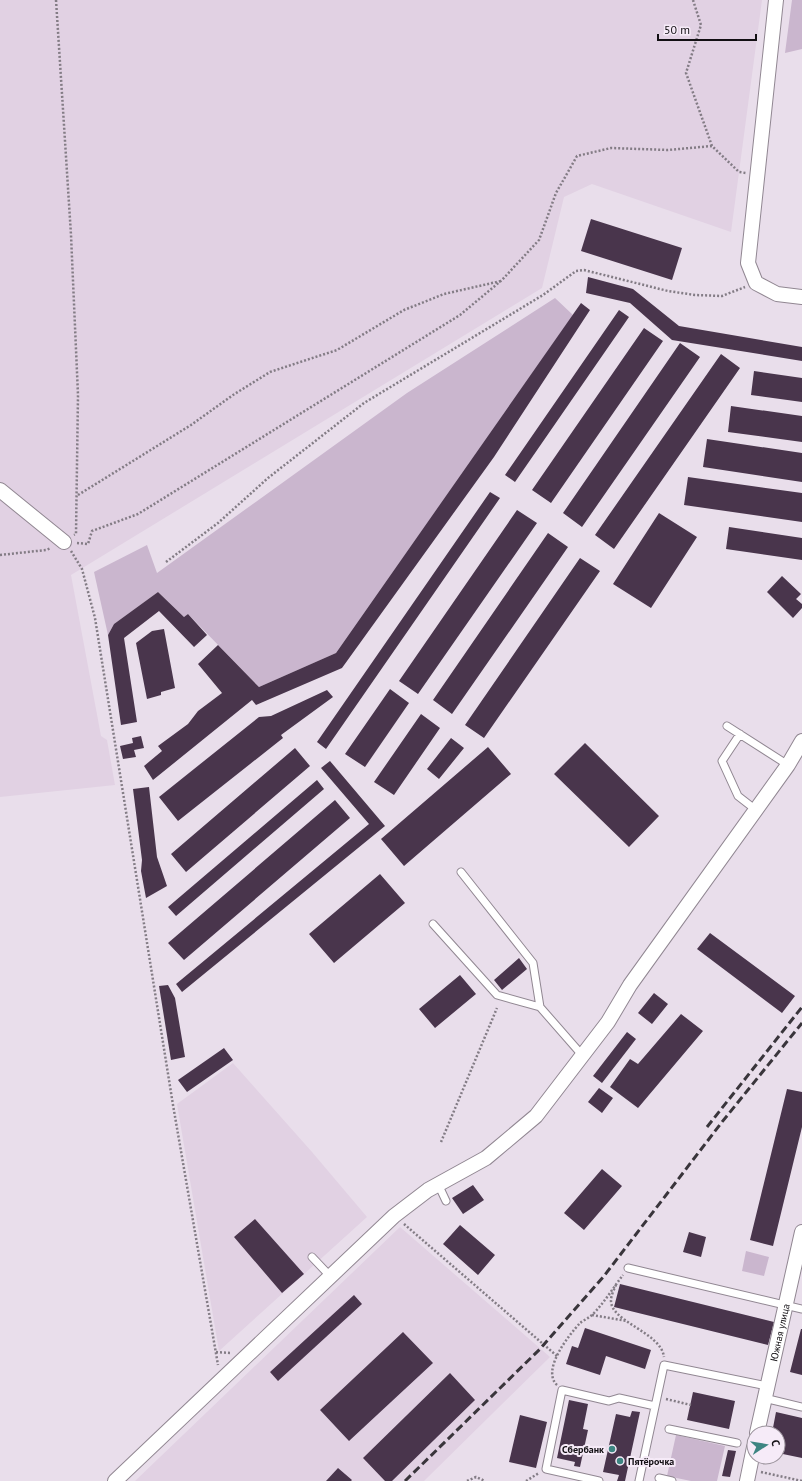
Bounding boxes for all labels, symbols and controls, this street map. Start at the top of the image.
scale bar [658,16,756,42]
text: 50 m [664,22,690,37]
street label: Южная улица [767,1302,793,1363]
north arrow [746,1425,786,1465]
text: С [768,1438,783,1447]
place label: Сбербанк [562,1443,604,1456]
marker: Сбербанк [607,1444,617,1454]
place label: Пятёрочка [628,1455,674,1468]
marker: Пятёрочка [615,1456,625,1466]

